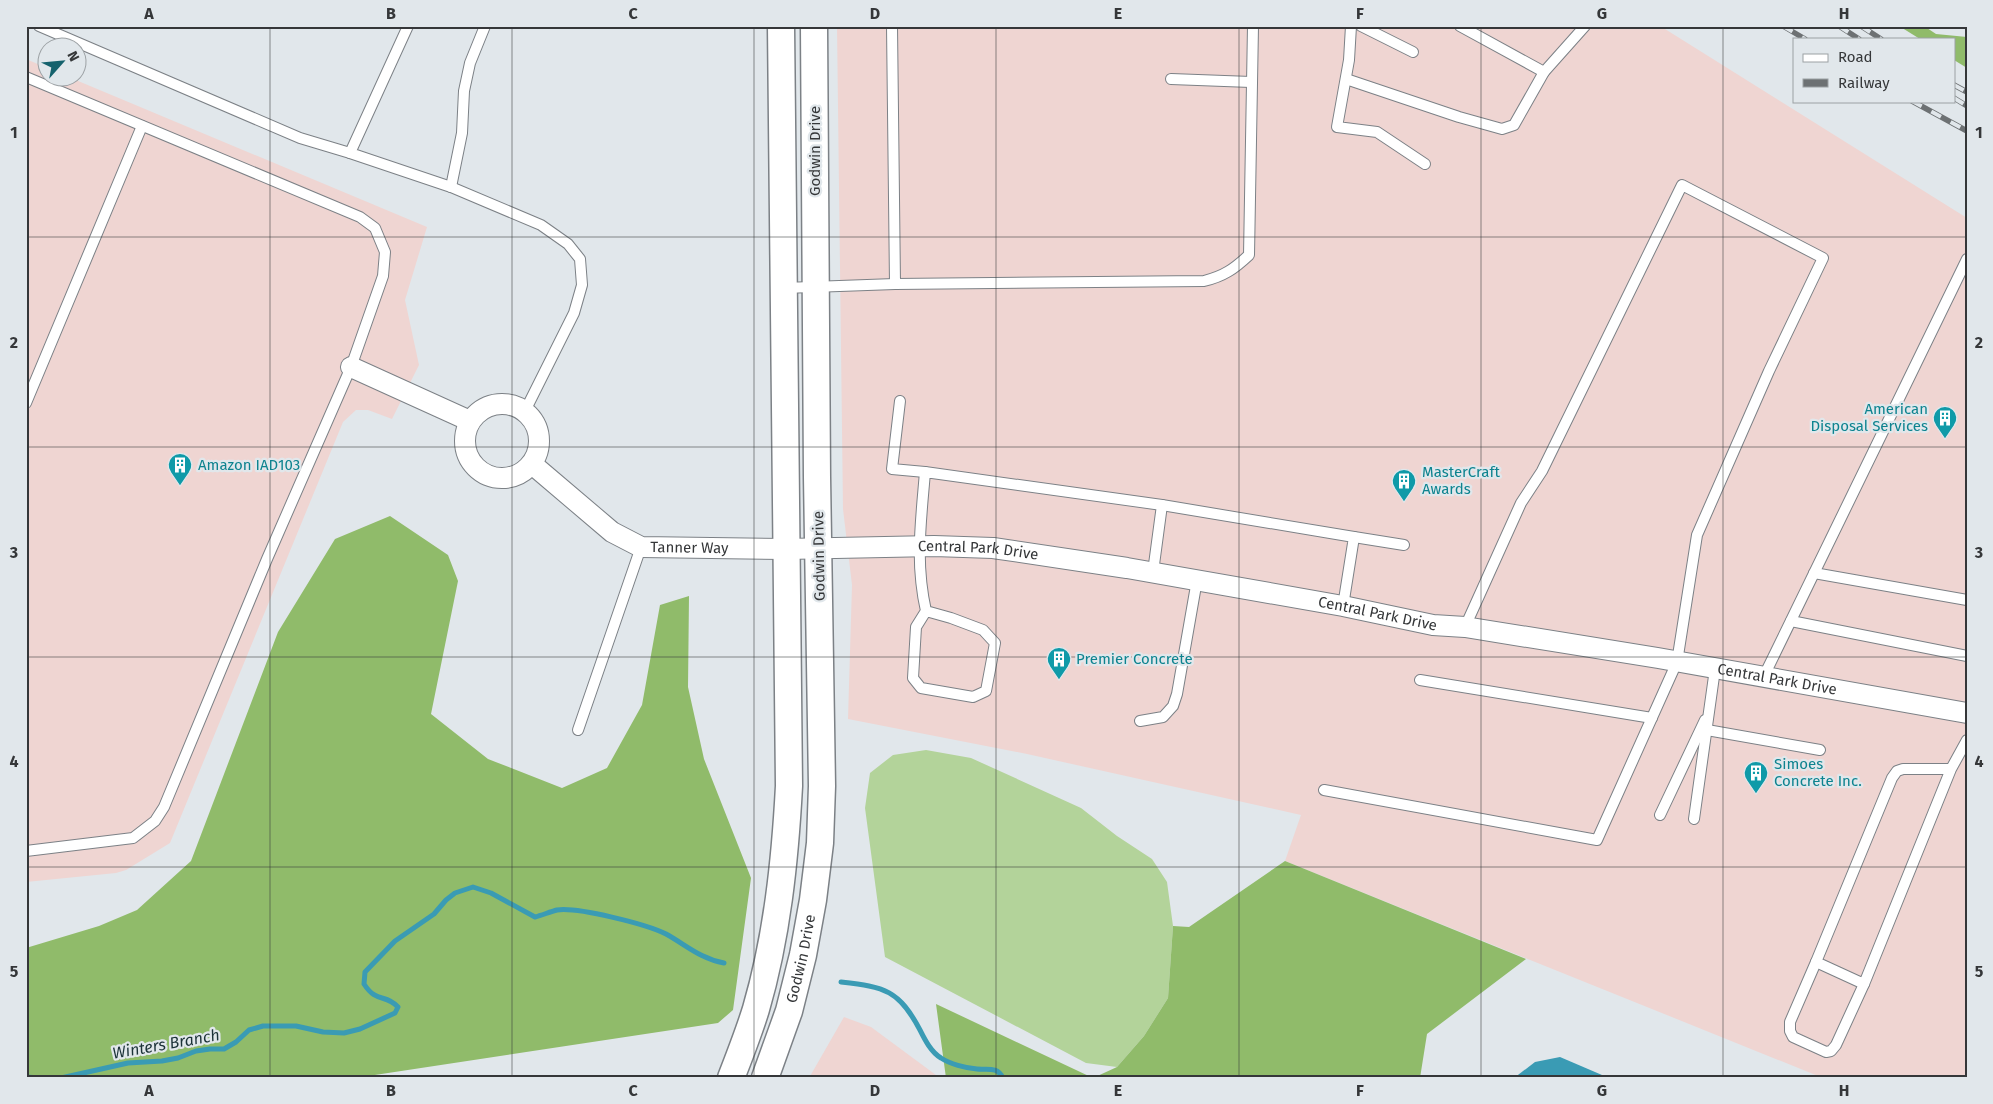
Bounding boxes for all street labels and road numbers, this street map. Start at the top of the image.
street label: Godwin Drive [806,106,824,196]
street label: Godwin Drive [809,511,829,601]
street label: Central Park Drive [918,537,1040,564]
street label: Tanner Way [650,538,729,557]
street label: Central Park Drive [1317,593,1439,635]
street label: Central Park Drive [1716,660,1838,699]
street label: Godwin Drive [782,913,819,1005]

